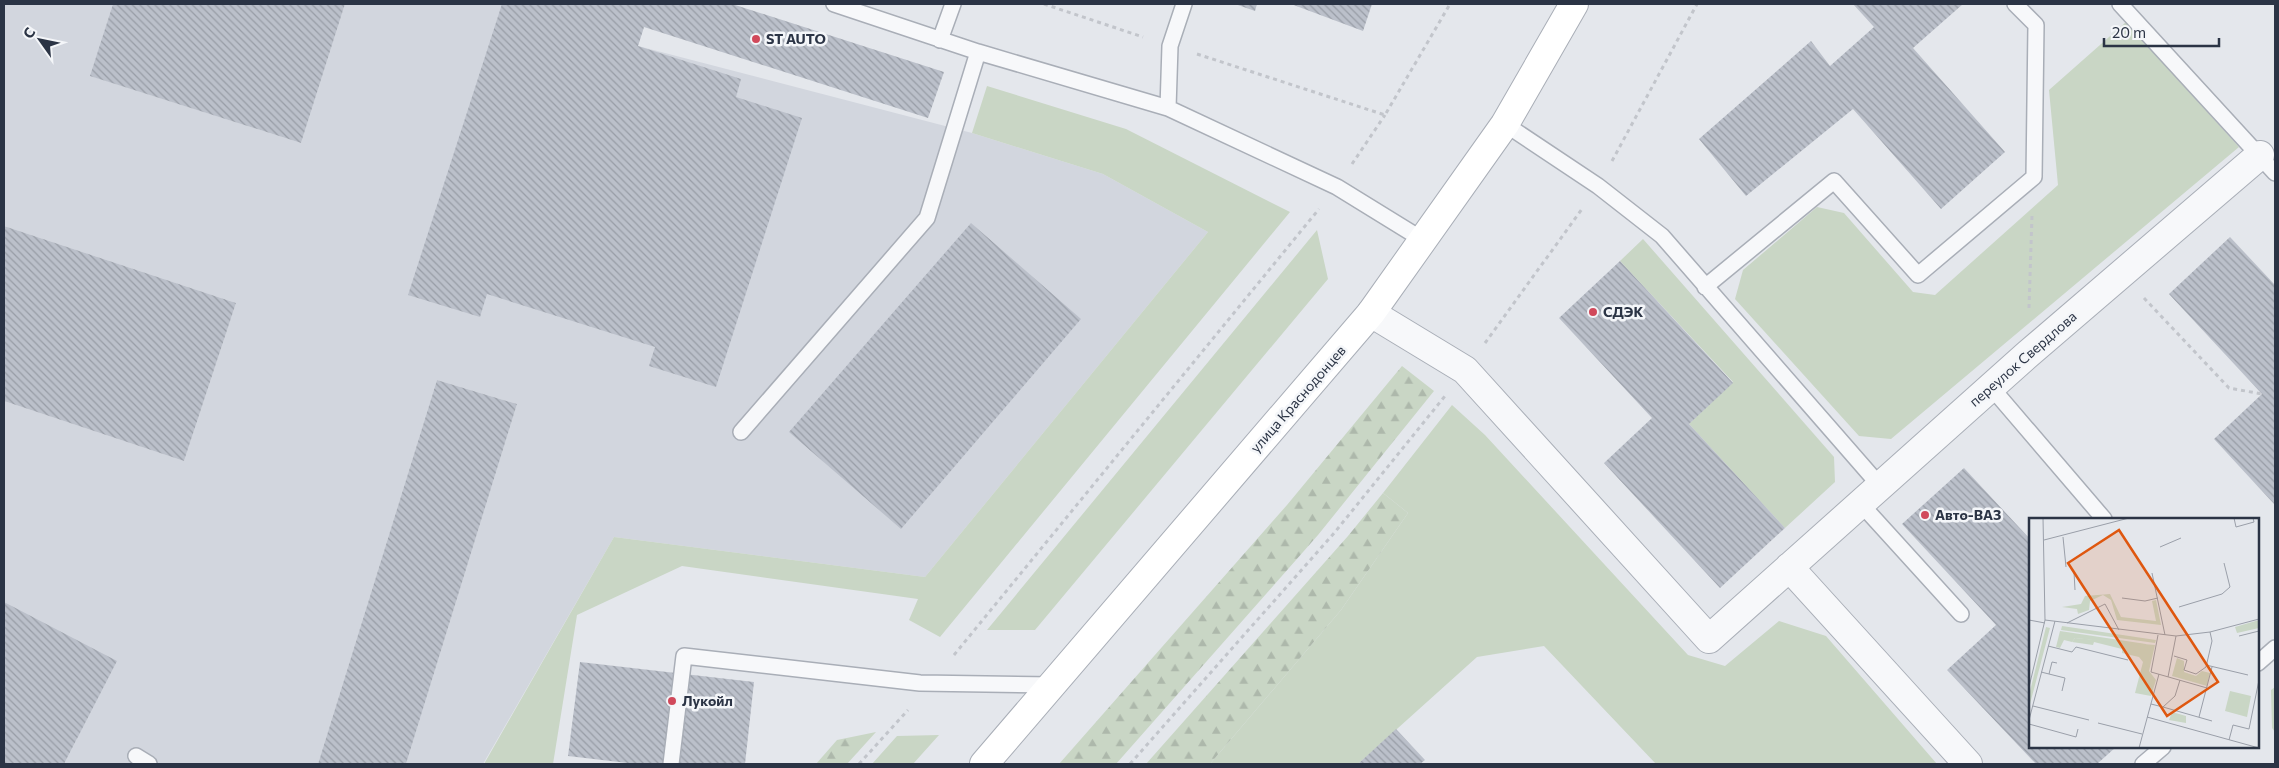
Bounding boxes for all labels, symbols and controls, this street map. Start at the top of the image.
north arrow [15,15,65,65]
scale bar [2104,15,2219,47]
text: 20 m [2112,23,2146,41]
text: С [19,24,38,41]
place label: ST AUTO [766,30,826,47]
marker: ST AUTO [750,33,762,45]
place label: СДЭК [1603,303,1643,320]
marker: СДЭК [1587,306,1599,318]
street label: переулок Свердлова [1966,307,2080,410]
street label: улица Краснодонцев [1246,342,1349,456]
place label: Авто-ВАЗ [1935,506,2001,523]
marker: Авто-ВАЗ [1919,509,1931,521]
inset map [2029,518,2259,748]
place label: Лукойл [682,692,733,709]
marker: Лукойл [666,695,678,707]

